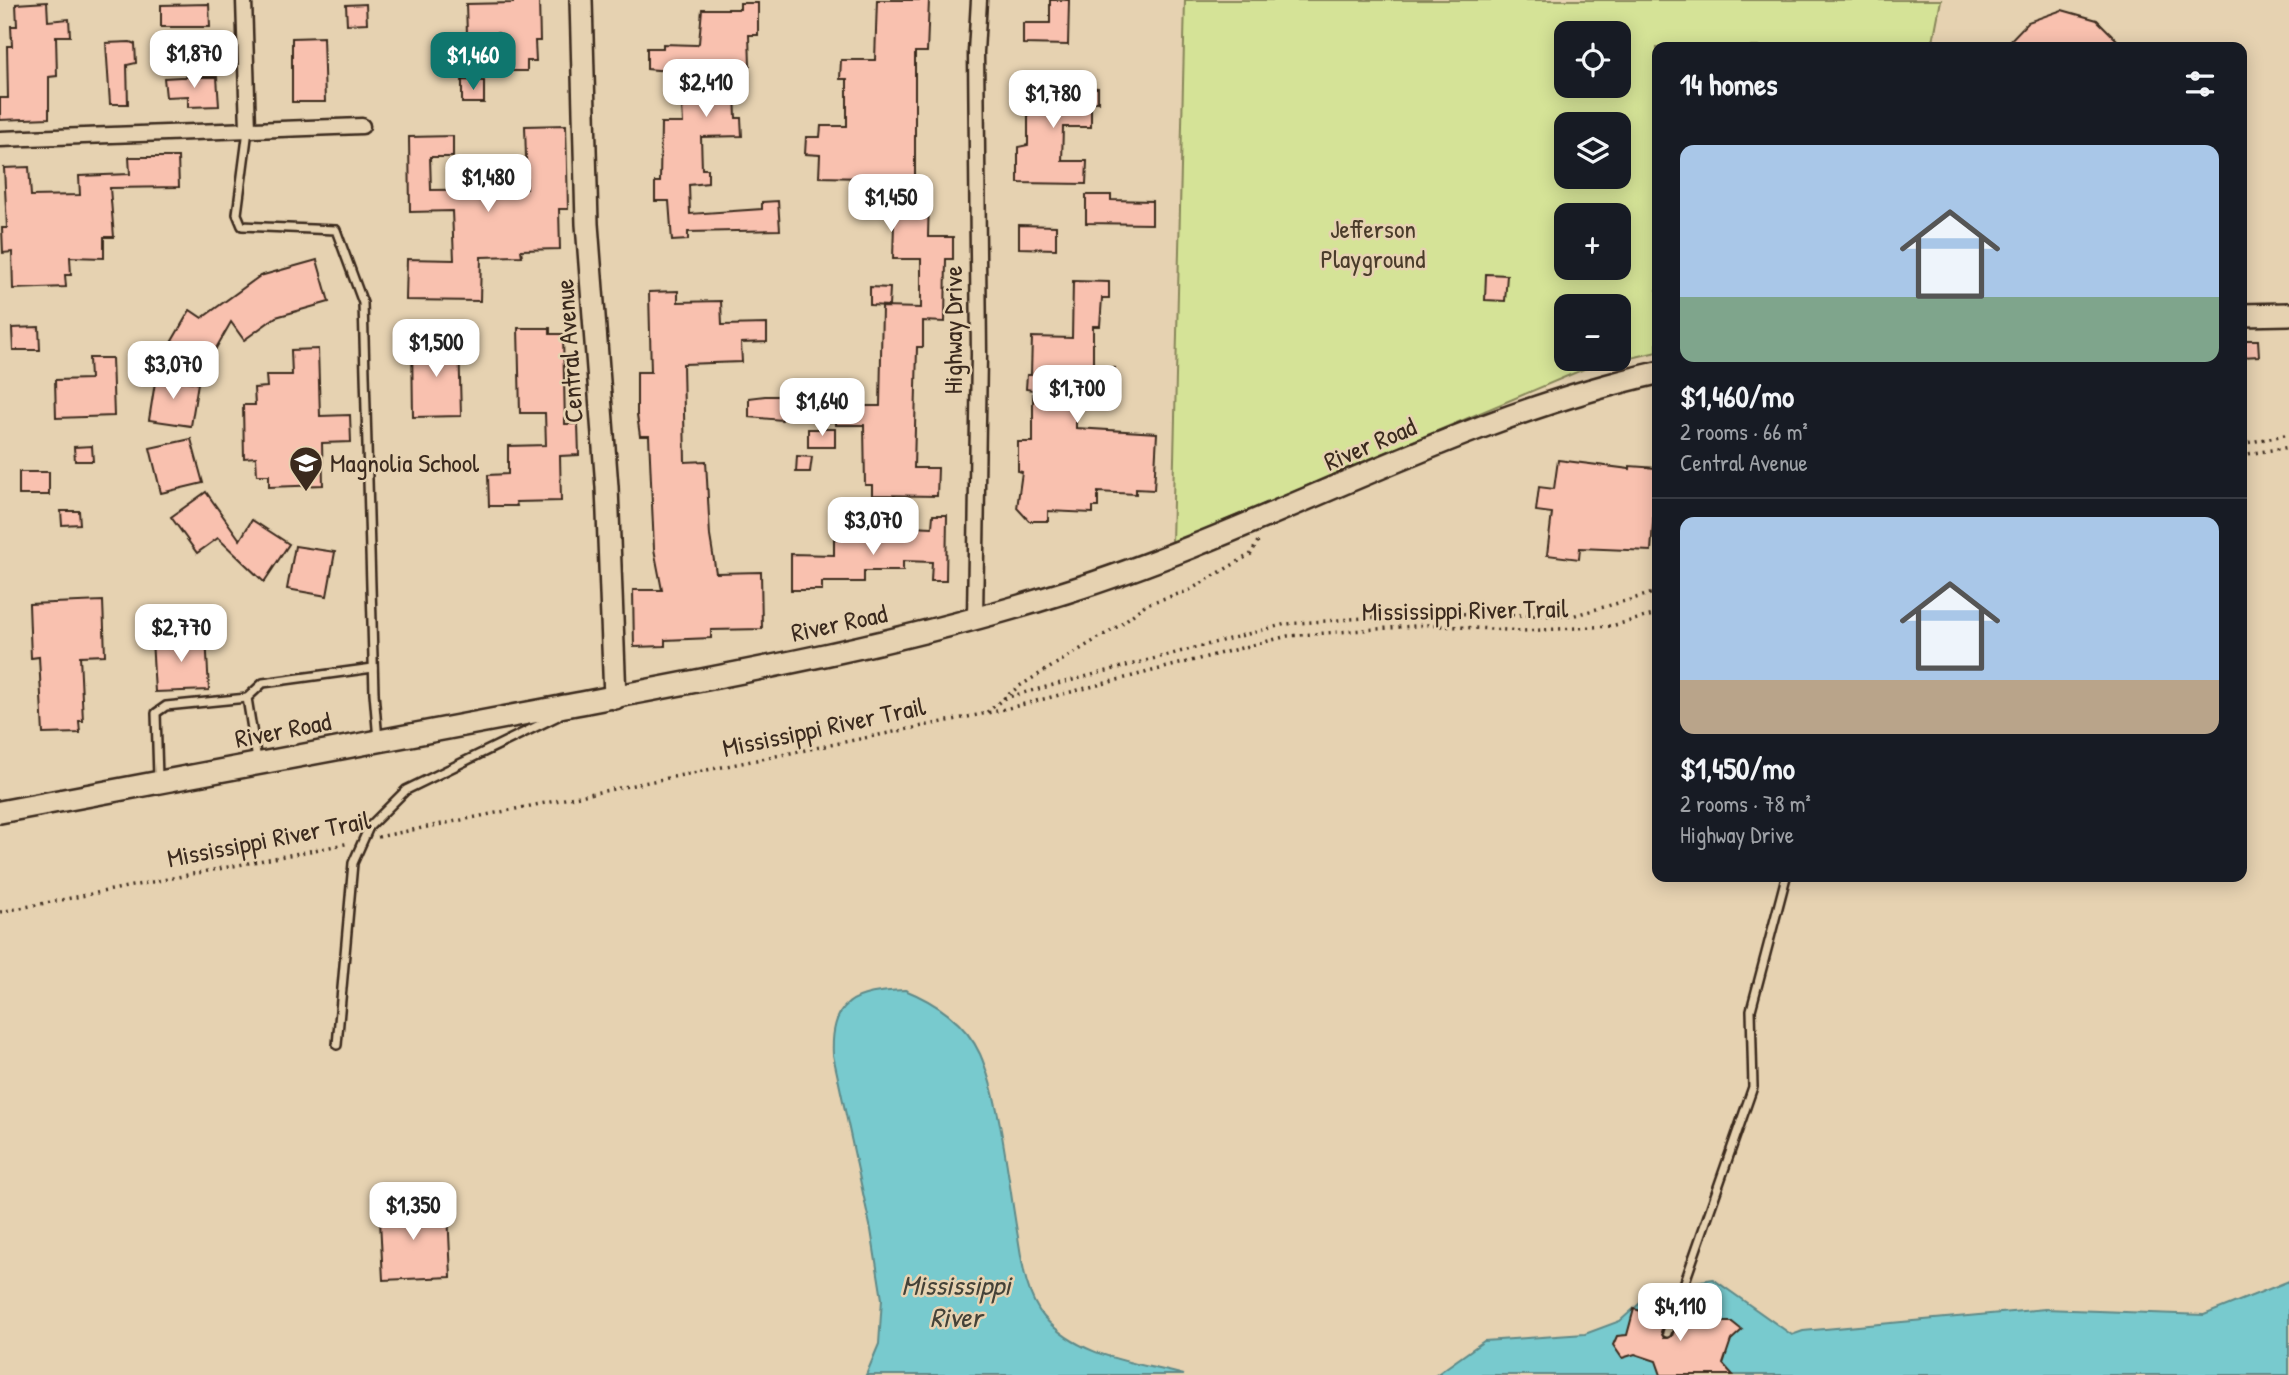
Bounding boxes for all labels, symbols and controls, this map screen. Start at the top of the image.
map controls [1554,21,1631,371]
button: locate [1554,21,1631,98]
pin: $1,870 [137,31,251,90]
pin: $1,460 [416,32,530,92]
text: $1,870 [166,37,222,68]
text: $1,460 [447,39,499,70]
pin: $2,410 [649,60,763,119]
text: 14 homes [1680,64,1778,104]
icon: filters [2181,65,2219,103]
text: $2,410 [679,66,733,97]
pin: $1,780 [996,71,1110,130]
text: $1,780 [1025,77,1081,108]
button: layers [1554,112,1631,189]
pin: $1,480 [431,154,545,214]
text: $1,480 [461,161,515,192]
pin: $1,450 [834,174,948,234]
text: $1,450 [864,181,918,212]
icon: home [1887,191,2013,317]
button: + [1554,203,1631,280]
park label: Jefferson Playground [1321,211,1425,276]
street label: Highway Drive [935,266,970,394]
street label: Central Avenue [546,278,591,424]
button: − [1554,294,1631,371]
pin: $1,500 [379,320,493,379]
text: $1,500 [409,326,464,357]
pin: $3,070 [116,342,230,401]
text: $3,070 [144,348,202,379]
pin: $1,700 [1020,366,1134,425]
text: $1,700 [1049,372,1105,403]
text: $1,460/mo [1680,376,1794,416]
pin: $1,640 [765,378,879,438]
text: $1,640 [796,385,848,416]
street label: River Road [1318,408,1421,479]
text: 2 rooms · 66 m² [1680,416,1808,447]
school or university icon: Magnolia School [287,444,325,493]
place label: Magnolia School [330,445,479,480]
text: Central Avenue [1680,447,1808,478]
pin: $3,070 [816,498,930,557]
text: $3,070 [844,504,902,535]
icon: home [1887,563,2013,689]
street label: Mississippi River Trail [1361,590,1569,629]
street label: River Road [788,595,890,650]
pin: $2,770 [124,604,238,664]
text: $2,770 [151,611,211,642]
street label: Mississippi River Trail [719,688,929,765]
street label: River Road [232,703,334,756]
text: $1,450/mo [1680,748,1795,788]
text: 2 rooms · 78 m² [1680,788,1811,819]
street label: Mississippi River Trail [164,802,374,875]
text: Highway Drive [1680,819,1794,850]
pin: $1,350 [356,1182,470,1242]
text: $1,350 [386,1189,441,1220]
water label: Mississippi River [902,1266,1013,1336]
pin: $4,110 [1623,1284,1737,1343]
text: $4,110 [1654,1290,1706,1321]

